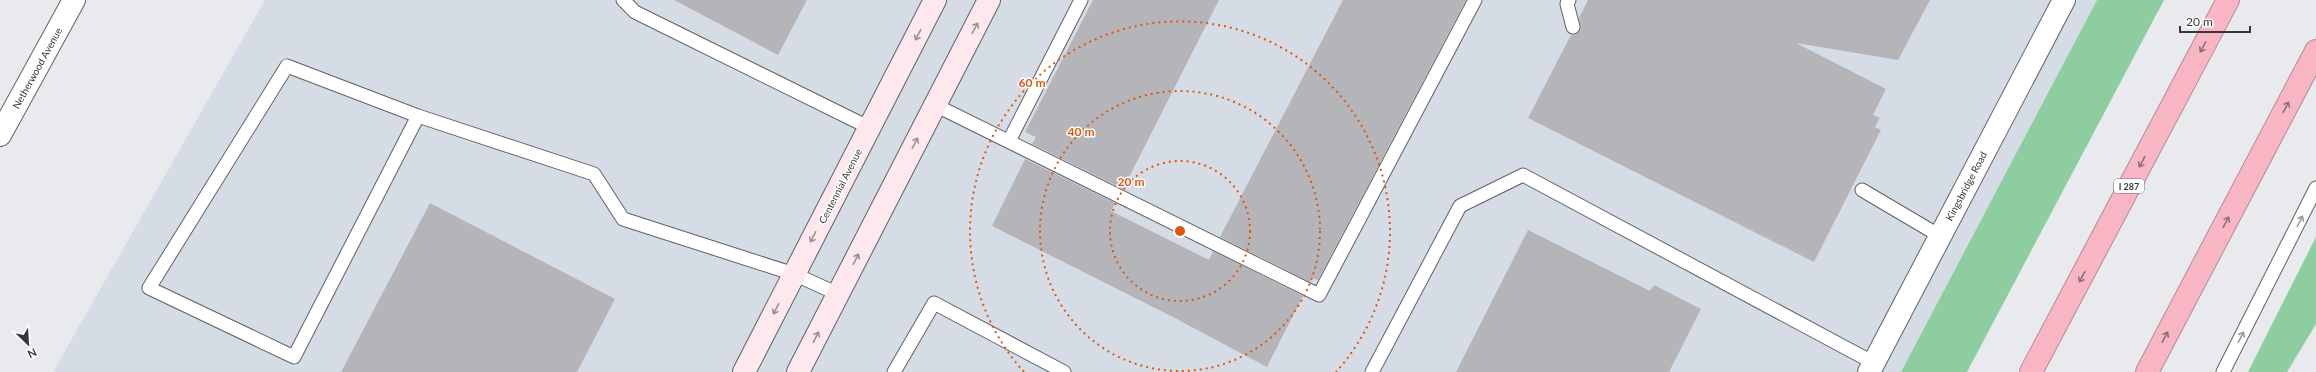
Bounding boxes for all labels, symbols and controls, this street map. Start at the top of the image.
scale bar [2180,8,2250,34]
text: 20 m [2186,14,2213,29]
one-way arrow [971,22,979,34]
street label: Netherwood Avenue [10,25,64,111]
one-way arrow [913,28,921,40]
one-way arrow [2199,41,2206,53]
text: 60 m [1019,75,1045,90]
one-way arrow [2283,102,2290,114]
text: 40 m [1068,124,1094,139]
one-way arrow [912,138,920,150]
street label: Centennial Avenue [816,147,864,225]
street label: Kingsbridge Road [1943,149,1989,223]
one-way arrow [2138,156,2146,168]
text: 20 m [1118,174,1144,189]
road number: I 287 [2114,179,2144,193]
one-way arrow [2297,215,2304,227]
one-way arrow [2222,217,2230,229]
centre of rings [1173,224,1187,238]
one-way arrow [809,231,816,243]
one-way arrow [853,253,860,265]
one-way arrow [2077,270,2085,282]
one-way arrow [772,303,780,315]
north arrow [8,324,48,364]
one-way arrow [2238,331,2245,343]
one-way arrow [813,332,820,344]
one-way arrow [2162,332,2169,344]
text: N [26,346,39,361]

